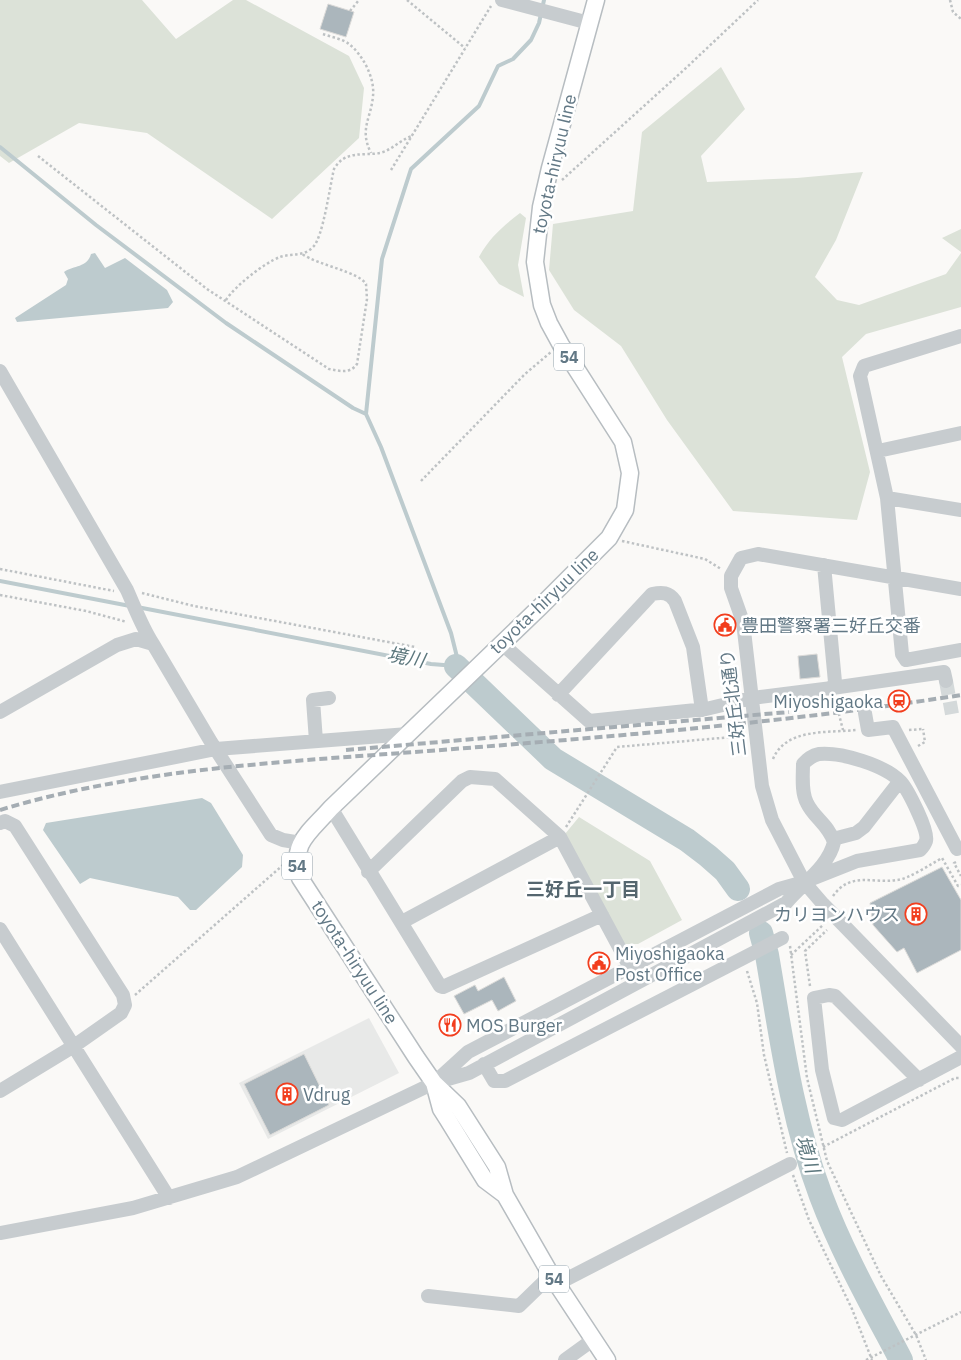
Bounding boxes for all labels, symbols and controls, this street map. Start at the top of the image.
street label: toyota-hiryuu line [527,92,581,236]
road number: 54 [554,344,584,371]
street label: toyota-hiryuu line [485,543,603,659]
public building icon: 豊田警察署三好丘交番 [713,613,737,637]
place label: 豊田警察署三好丘交番 [741,614,921,637]
water label: 境川 [385,642,429,673]
street label: 三好丘北通り [715,648,751,758]
station icon: Miyoshigaoka [887,689,911,713]
place label: Miyoshigaoka [773,690,883,713]
road number: 54 [282,852,312,879]
district label: 三好丘一丁目 [526,877,640,901]
street label: toyota-hiryuu line [306,896,404,1028]
building icon: カリヨンハウス [904,902,928,926]
place label: カリヨンハウス [774,903,900,926]
place label: Miyoshigaoka Post Office [615,942,725,986]
public building icon: Miyoshigaoka Post Office [587,951,611,975]
restaurant icon: MOS Burger [438,1013,462,1037]
place label: MOS Burger [466,1014,563,1037]
building icon: Vdrug [275,1082,299,1106]
place label: Vdrug [303,1083,351,1106]
water label: 境川 [791,1132,826,1178]
road number: 54 [539,1266,569,1292]

